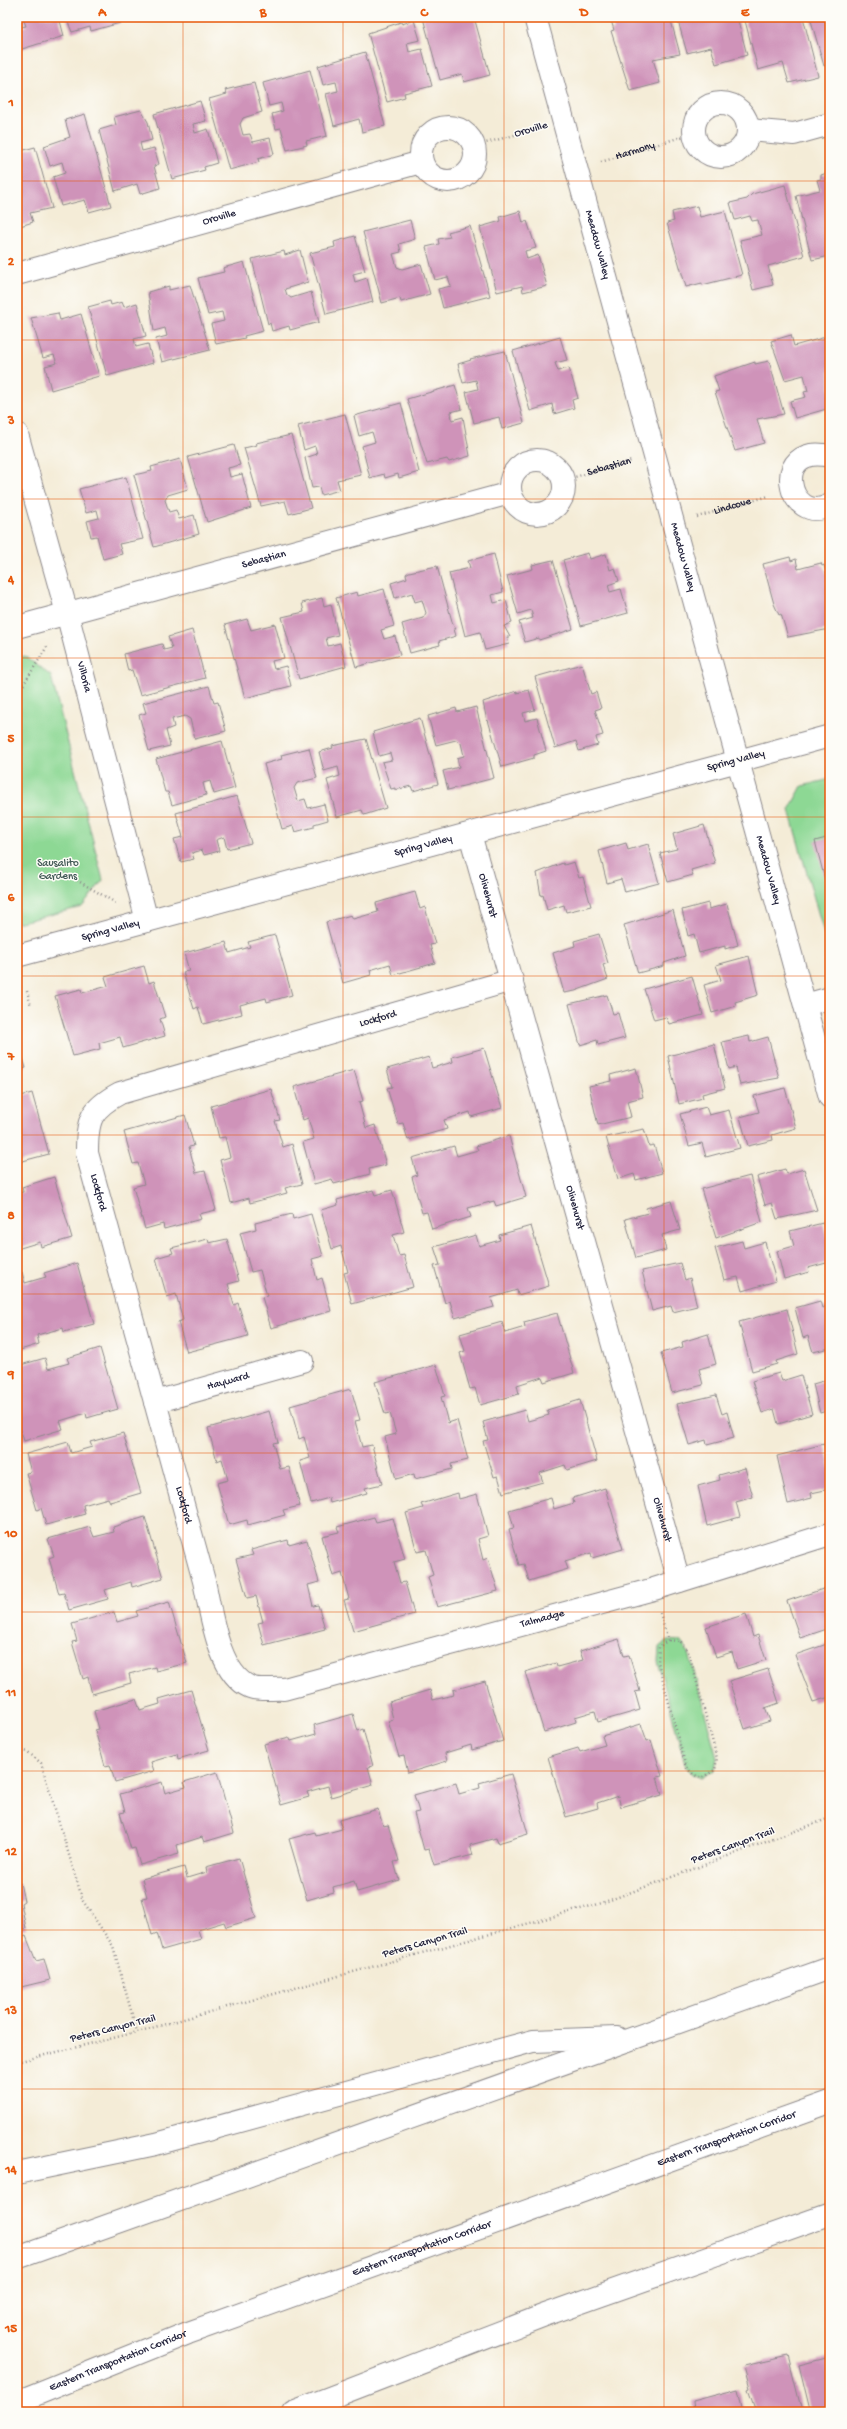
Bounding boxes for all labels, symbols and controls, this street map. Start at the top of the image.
text: A [97,6,107,21]
text: B [259,6,268,21]
text: C [419,6,429,21]
text: D [579,6,589,21]
text: E [741,6,750,21]
text: 1 [7,96,14,111]
street label: Oroville [513,119,549,140]
street label: Harmony [614,139,657,163]
street label: Oroville [201,207,238,228]
street label: Meadow Valley [582,209,612,281]
text: 2 [8,255,15,270]
text: 3 [7,414,15,429]
street label: Sebastian [586,455,633,479]
street label: Lindcove [713,495,753,518]
street label: Meadow Valley [667,521,698,594]
street label: Sebastian [241,548,288,572]
text: 4 [7,573,15,588]
street label: Villoria [74,659,94,695]
text: 5 [8,732,15,747]
street label: Spring Valley [706,747,767,774]
street label: Spring Valley [393,832,454,860]
street label: Meadow Valley [753,834,783,906]
park label: Sausalito Gardens [37,858,79,883]
street label: Olivehurst [475,872,500,921]
text: 6 [8,891,15,906]
street label: Spring Valley [81,917,141,944]
street label: Lockford [358,1007,399,1030]
text: 7 [7,1050,16,1065]
street label: Lockford [87,1173,109,1214]
street label: Olivehurst [563,1184,587,1233]
text: 8 [7,1209,15,1224]
text: 9 [7,1368,15,1383]
street label: Hayward [206,1370,252,1393]
street label: Lockford [172,1485,194,1526]
street label: Olivehurst [650,1496,674,1545]
text: 10 [4,1527,18,1542]
street label: Talmadge [518,1607,566,1631]
text: 11 [5,1686,16,1701]
street label: Peters Canyon Trail [689,1825,777,1867]
text: 12 [4,1845,17,1860]
street label: Peters Canyon Trail [380,1925,469,1961]
text: 13 [4,2004,17,2019]
street label: Peters Canyon Trail [68,2012,158,2046]
street label: Eastern Transportation Corridor [656,2108,799,2170]
text: 14 [4,2163,18,2178]
street label: Eastern Transportation Corridor [351,2218,494,2279]
text: 15 [4,2322,17,2337]
street label: Eastern Transportation Corridor [48,2328,189,2394]

